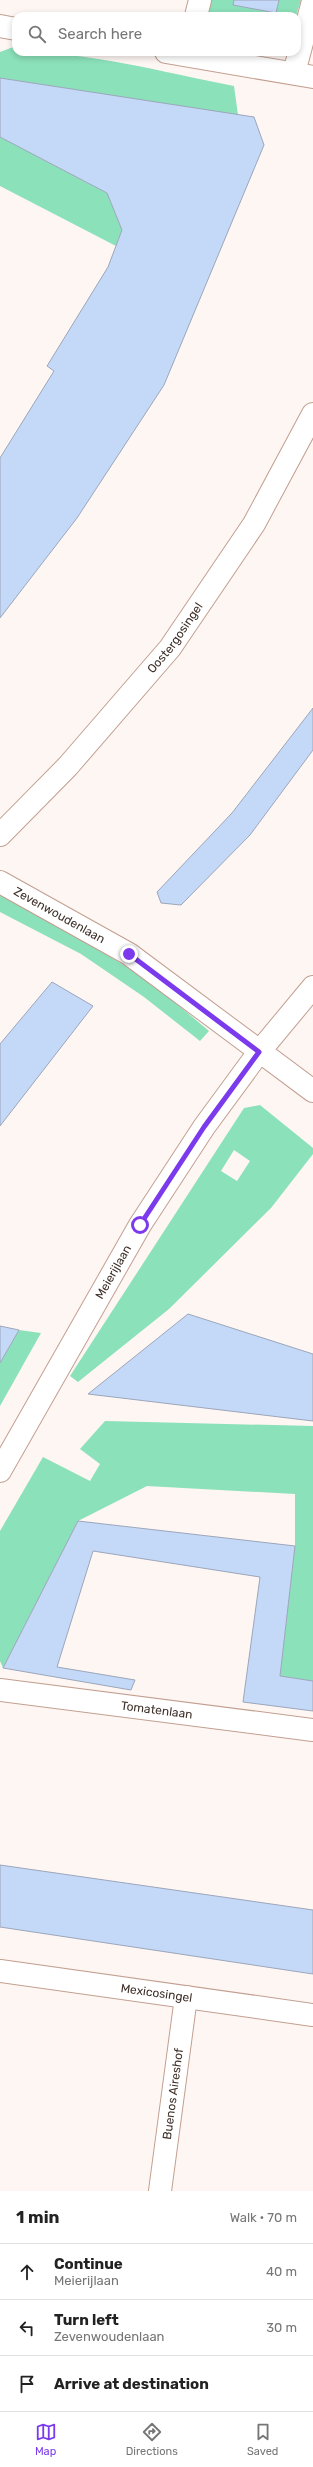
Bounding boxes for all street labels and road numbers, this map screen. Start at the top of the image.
street label: Oostergosingel [144,600,206,676]
street label: Zevenwoudenlaan [11,884,107,946]
street label: Meierijlaan [92,1242,134,1301]
street label: Tomatenlaan [120,1699,193,1722]
street label: Mexicosingel [120,1981,193,2005]
street label: Buenos Aireshof [160,2047,186,2140]

